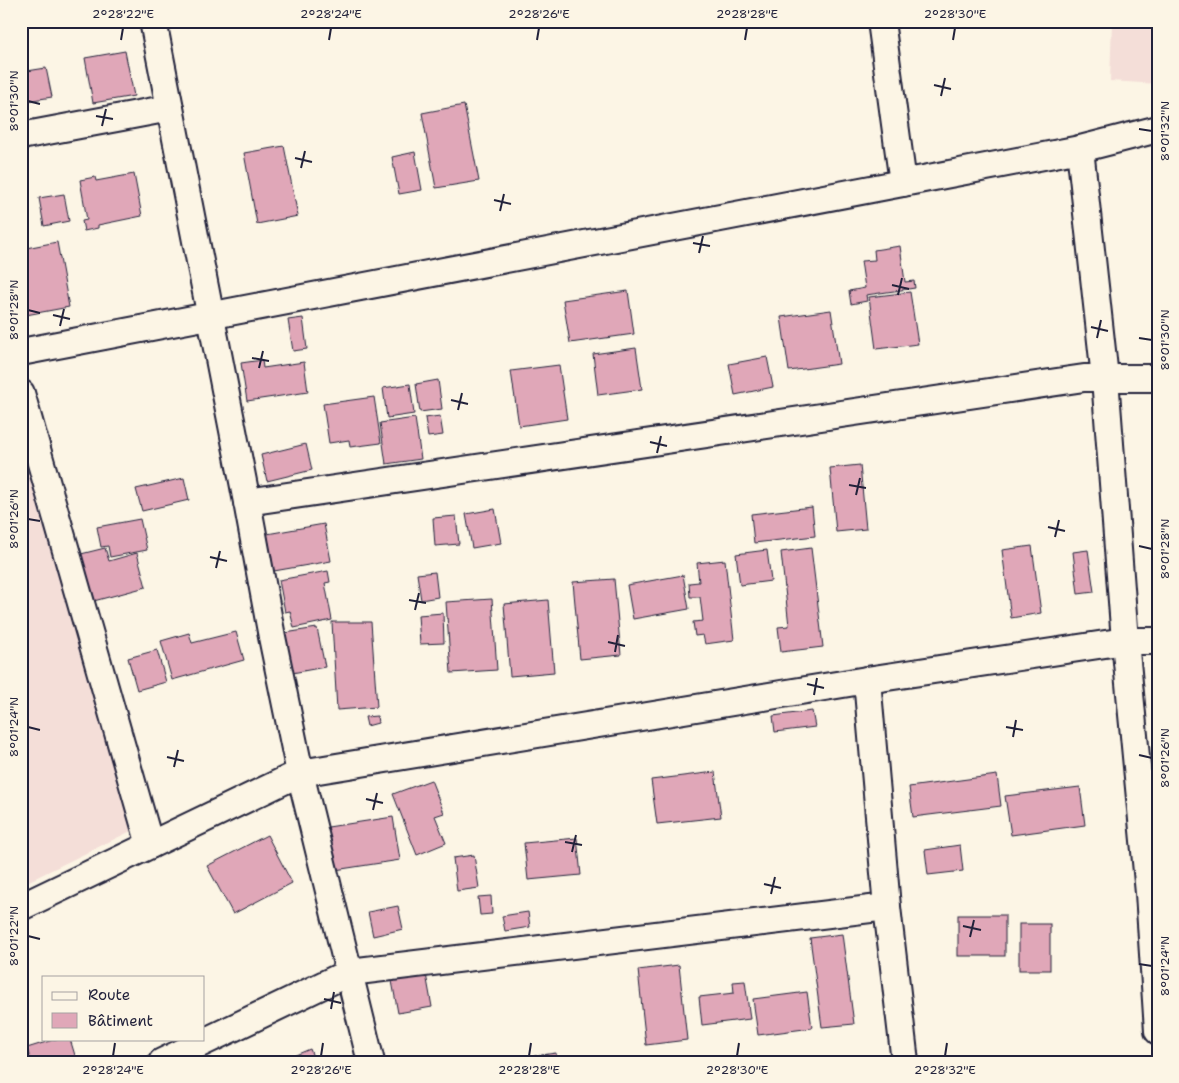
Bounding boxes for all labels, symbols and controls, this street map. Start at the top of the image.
text: 2°28'22"E [92,6,154,22]
text: 2°28'24"E [300,6,362,22]
text: 2°28'26"E [508,6,570,22]
text: 2°28'28"E [716,6,778,22]
text: 2°28'30"E [924,6,986,22]
text: 8°01'30"N [6,70,22,132]
text: 8°01'32"N [1157,101,1173,161]
text: 8°01'28"N [6,280,22,340]
text: 8°01'30"N [1157,309,1173,371]
text: 8°01'26"N [6,489,22,549]
text: 8°01'28"N [1157,519,1173,579]
text: 8°01'24"N [6,697,22,757]
text: 8°01'26"N [1157,728,1173,788]
text: 8°01'22"N [6,906,22,966]
text: 8°01'24"N [1157,936,1173,996]
legend [42,976,205,1040]
text: Route [88,985,130,1005]
text: Bâtiment [88,1011,153,1031]
text: 2°28'24"E [82,1062,144,1078]
text: 2°28'26"E [290,1062,352,1078]
text: 2°28'28"E [498,1062,560,1078]
text: 2°28'30"E [706,1062,768,1078]
text: 2°28'32"E [914,1062,976,1078]

